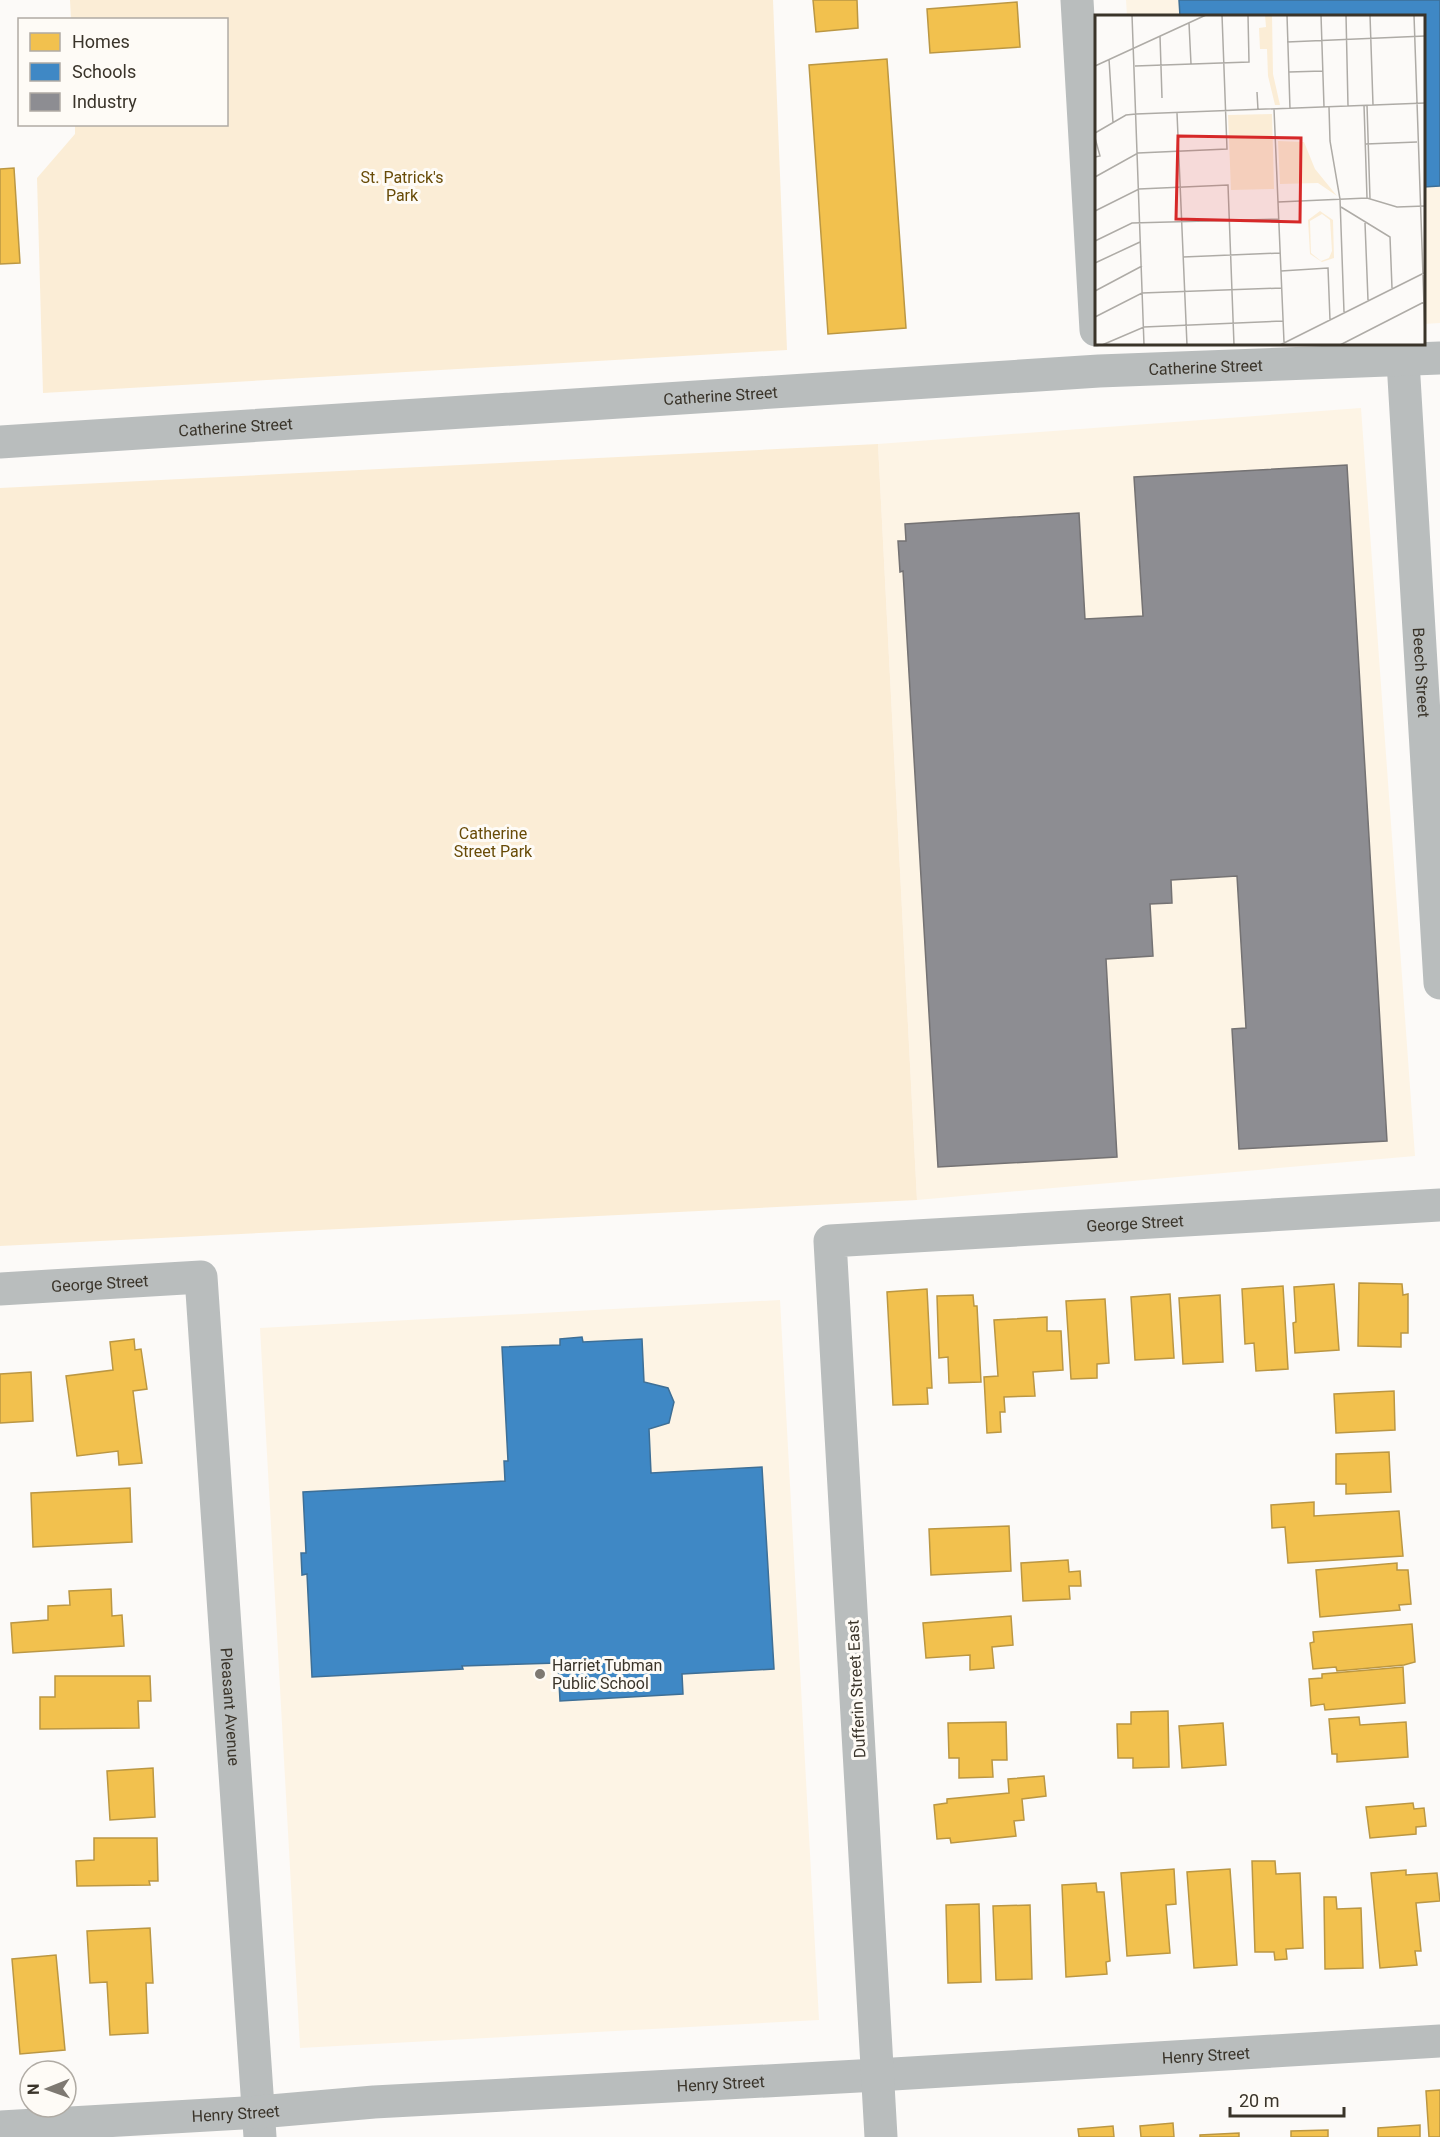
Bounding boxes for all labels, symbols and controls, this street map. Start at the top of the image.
inset map [1095,15,1425,345]
legend [18,18,228,126]
text: Homes [72,31,130,52]
text: Schools [72,61,136,82]
text: Industry [72,91,137,112]
park label: St. Patrick's Park [360,168,444,205]
street label: Catherine Street [1148,356,1263,379]
street label: Catherine Street [663,383,778,409]
street label: Catherine Street [178,414,293,440]
street label: Beech Street [1409,627,1433,718]
park label: Catherine Street Park [454,824,533,861]
street label: George Street [1086,1211,1184,1236]
street label: George Street [51,1271,149,1296]
street label: Dufferin Street East [843,1619,870,1759]
street label: Pleasant Avenue [216,1647,244,1766]
place label: Harriet Tubman Public School [552,1656,662,1693]
marker: Harriet Tubman Public School [533,1667,547,1681]
street label: Henry Street [1161,2044,1250,2068]
north arrow [18,2059,78,2119]
street label: Henry Street [676,2072,765,2096]
scale bar [1230,2080,1344,2118]
text: N [24,2083,43,2095]
text: 20 m [1239,2090,1279,2111]
street label: Henry Street [191,2101,280,2126]

